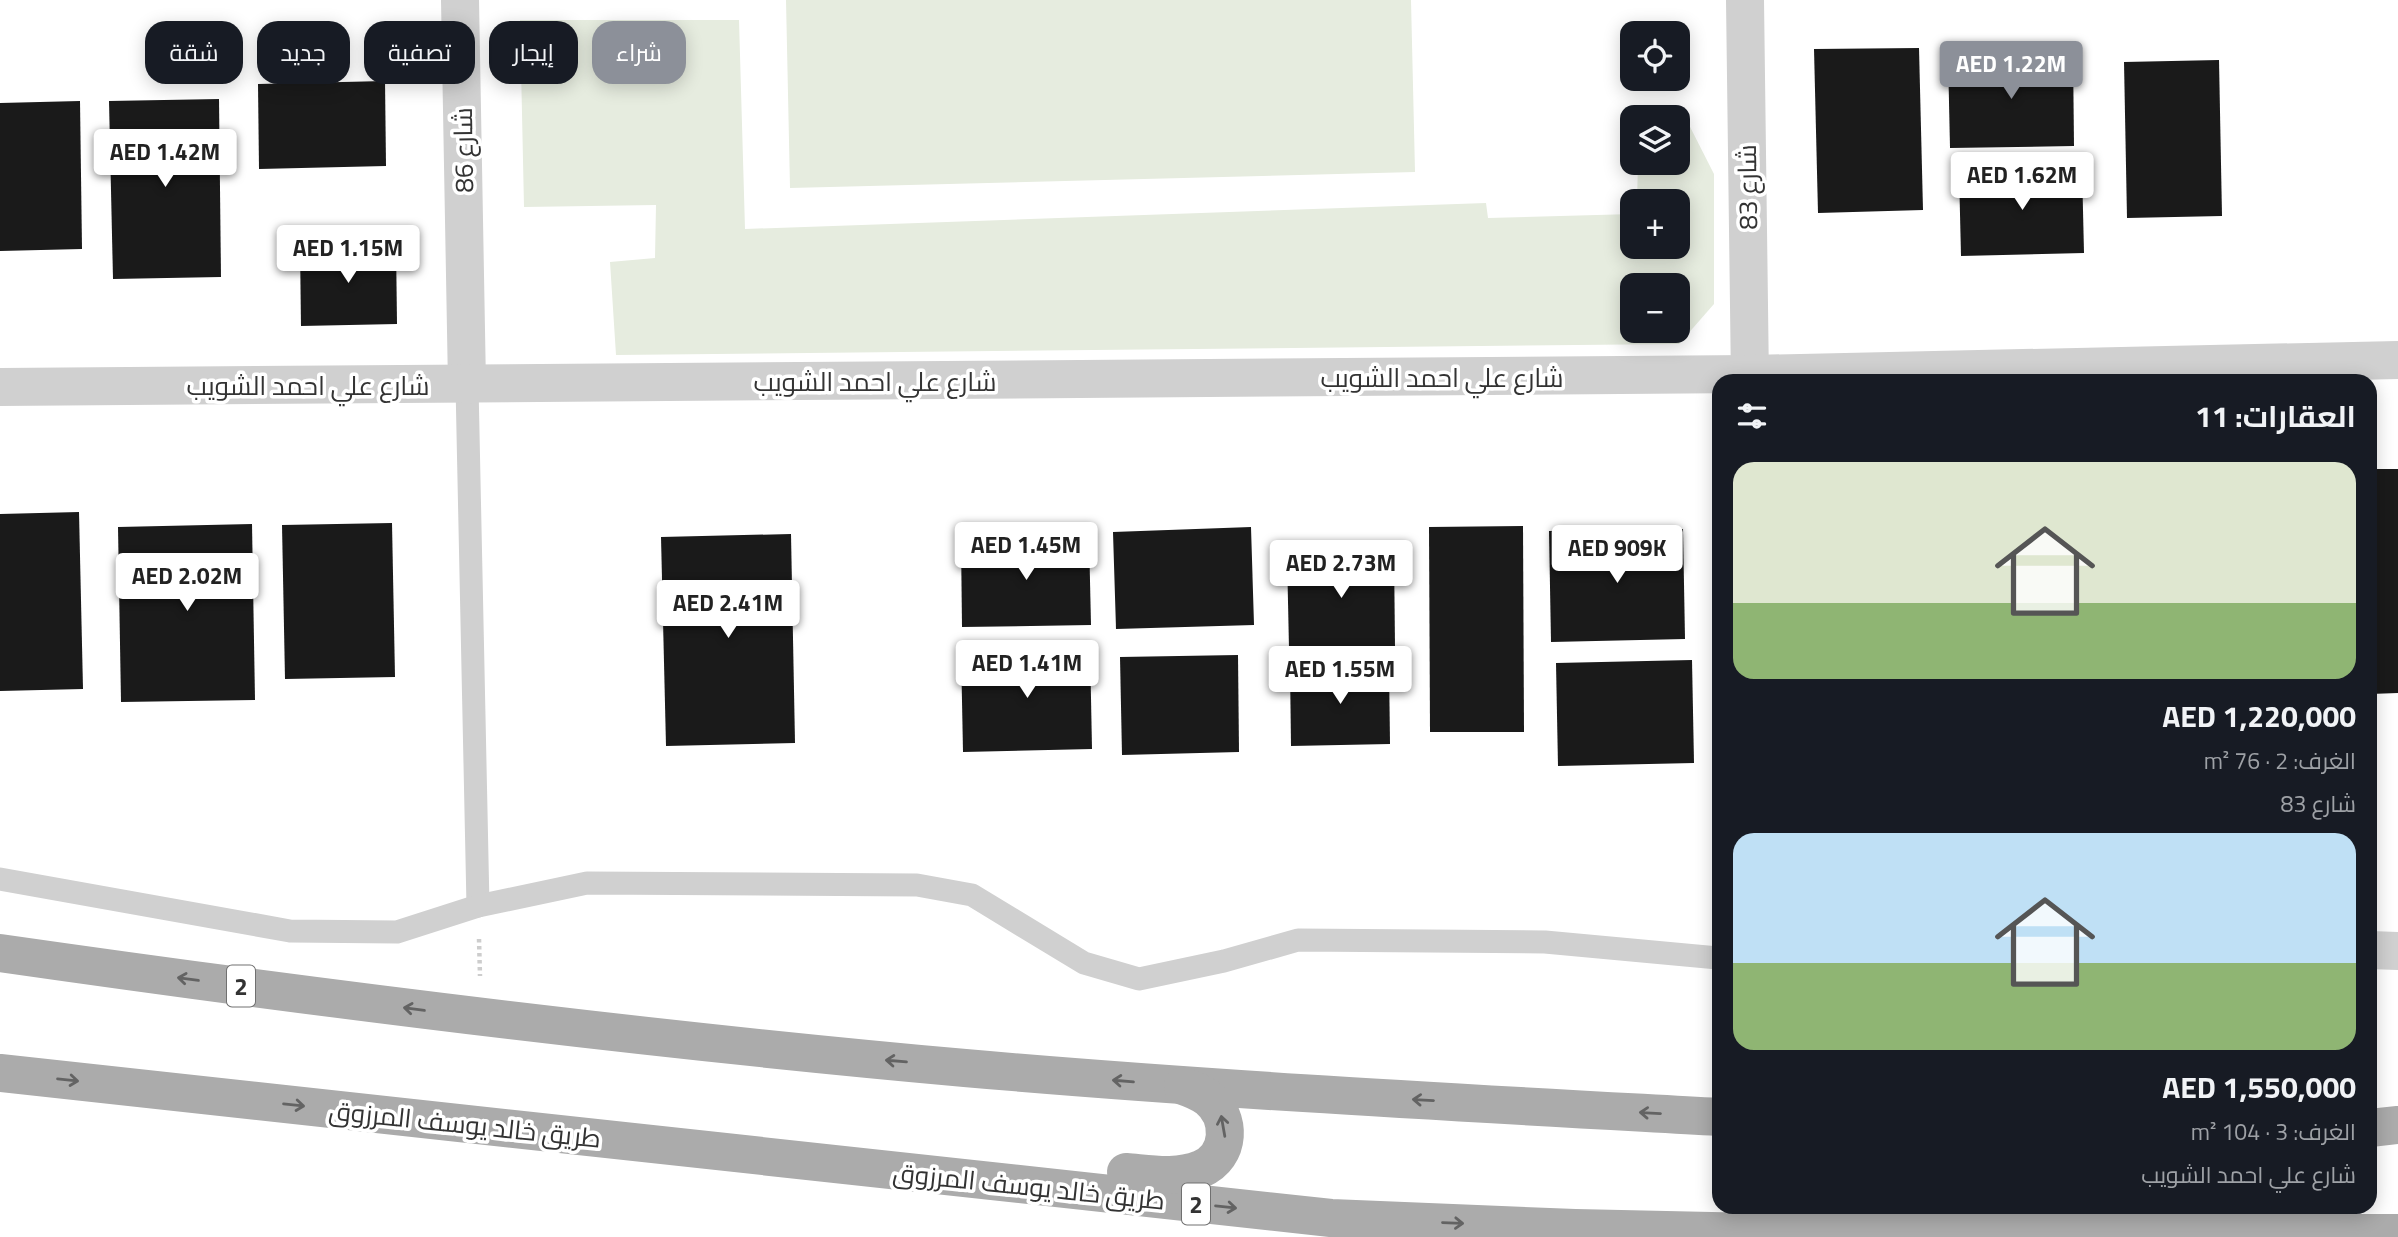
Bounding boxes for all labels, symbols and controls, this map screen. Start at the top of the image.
chip: شقة [145,21,243,84]
chip: جديد [257,21,350,84]
chip: تصفية [364,21,475,84]
chip: إيجار [489,21,578,84]
chip: شراء [592,21,686,84]
map controls [1620,21,1690,343]
button: locate [1620,21,1690,91]
pin: AED 1.22M [1931,42,2091,101]
text: AED 1.22M [1956,46,2066,81]
button: layers [1620,105,1690,175]
street label: شارع 86 [443,107,483,193]
pin: AED 1.42M [85,130,245,189]
text: AED 1.42M [110,134,220,169]
street label: شارع 83 [1727,144,1767,230]
pin: AED 1.62M [1942,152,2102,212]
text: AED 1.62M [1967,157,2077,192]
button: + [1620,189,1690,259]
pin: AED 1.15M [268,226,428,285]
text: AED 1.15M [293,230,403,265]
button: − [1620,273,1690,343]
street label: شارع علي احمد الشويب [1321,358,1563,399]
street label: شارع علي احمد الشويب [754,362,996,403]
street label: شارع علي احمد الشويب [187,366,429,407]
text: العقارات: 11 [2195,393,2356,439]
icon: filters [1733,397,1771,435]
icon: home [1982,508,2108,634]
pin: AED 1.45M [946,522,1106,582]
pin: AED 909K [1545,526,1689,585]
text: AED 1.45M [971,527,1081,562]
text: AED 909K [1568,530,1666,565]
pin: AED 2.73M [1261,540,1421,600]
text: AED 2.73M [1286,545,1396,580]
pin: AED 2.02M [107,554,267,613]
text: AED 2.02M [132,558,242,593]
pin: AED 2.41M [648,580,808,640]
text: AED 2.41M [673,585,783,620]
pin: AED 1.41M [947,640,1107,700]
text: AED 1.41M [972,645,1082,680]
pin: AED 1.55M [1260,646,1420,706]
text: AED 1.55M [1285,651,1395,686]
text: AED 1,220,000 [2162,693,2356,739]
text: الغرف: 2 · 76 m² [2204,743,2356,778]
text: شارع 83 [2281,786,2356,821]
icon: home [1982,879,2108,1005]
road number: 2 [227,966,255,1006]
one-way arrow [178,973,200,986]
one-way arrow [403,1003,426,1016]
one-way arrow [885,1055,908,1068]
text: AED 1,550,000 [2162,1064,2356,1110]
one-way arrow [56,1074,79,1087]
one-way arrow [1112,1074,1135,1087]
street label: طريق خالد يوسف المرزوق [327,1090,603,1158]
one-way arrow [1412,1093,1435,1106]
one-way arrow [282,1099,305,1112]
one-way arrow [1639,1107,1662,1120]
text: الغرف: 3 · 104 m² [2191,1114,2356,1149]
one-way arrow [1216,1116,1229,1138]
street label: طريق خالد يوسف المرزوق [891,1152,1167,1220]
text: شارع علي احمد الشويب [2141,1157,2356,1192]
road number: 2 [1182,1184,1210,1224]
one-way arrow [1215,1201,1237,1214]
one-way arrow [1441,1217,1464,1230]

